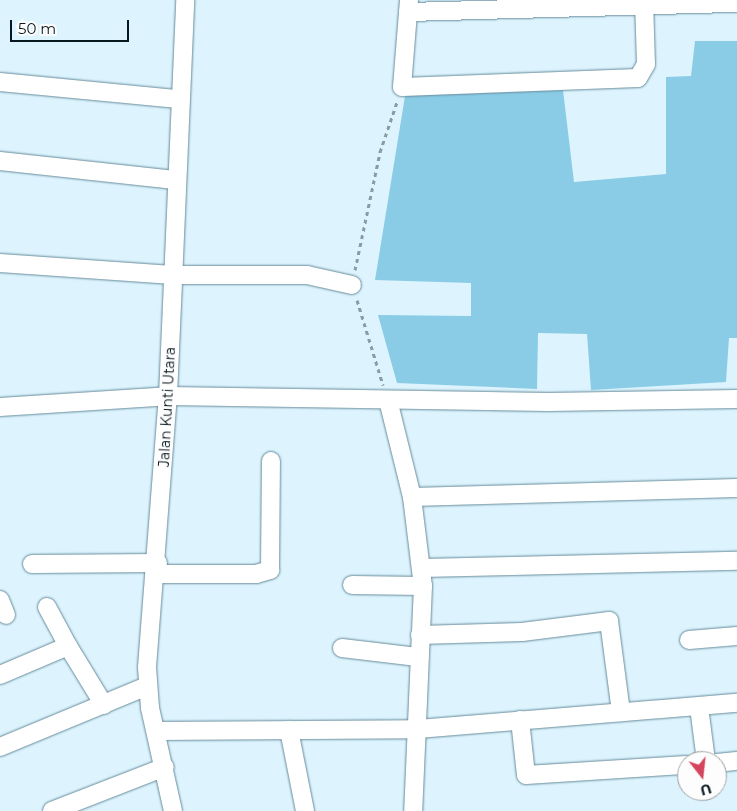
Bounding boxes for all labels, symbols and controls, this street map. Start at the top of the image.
scale bar [12,10,131,42]
text: 50 m [18,19,56,38]
street label: Jalan Kunti Utara [155,347,179,467]
north arrow [677,751,727,801]
text: U [698,779,714,800]

